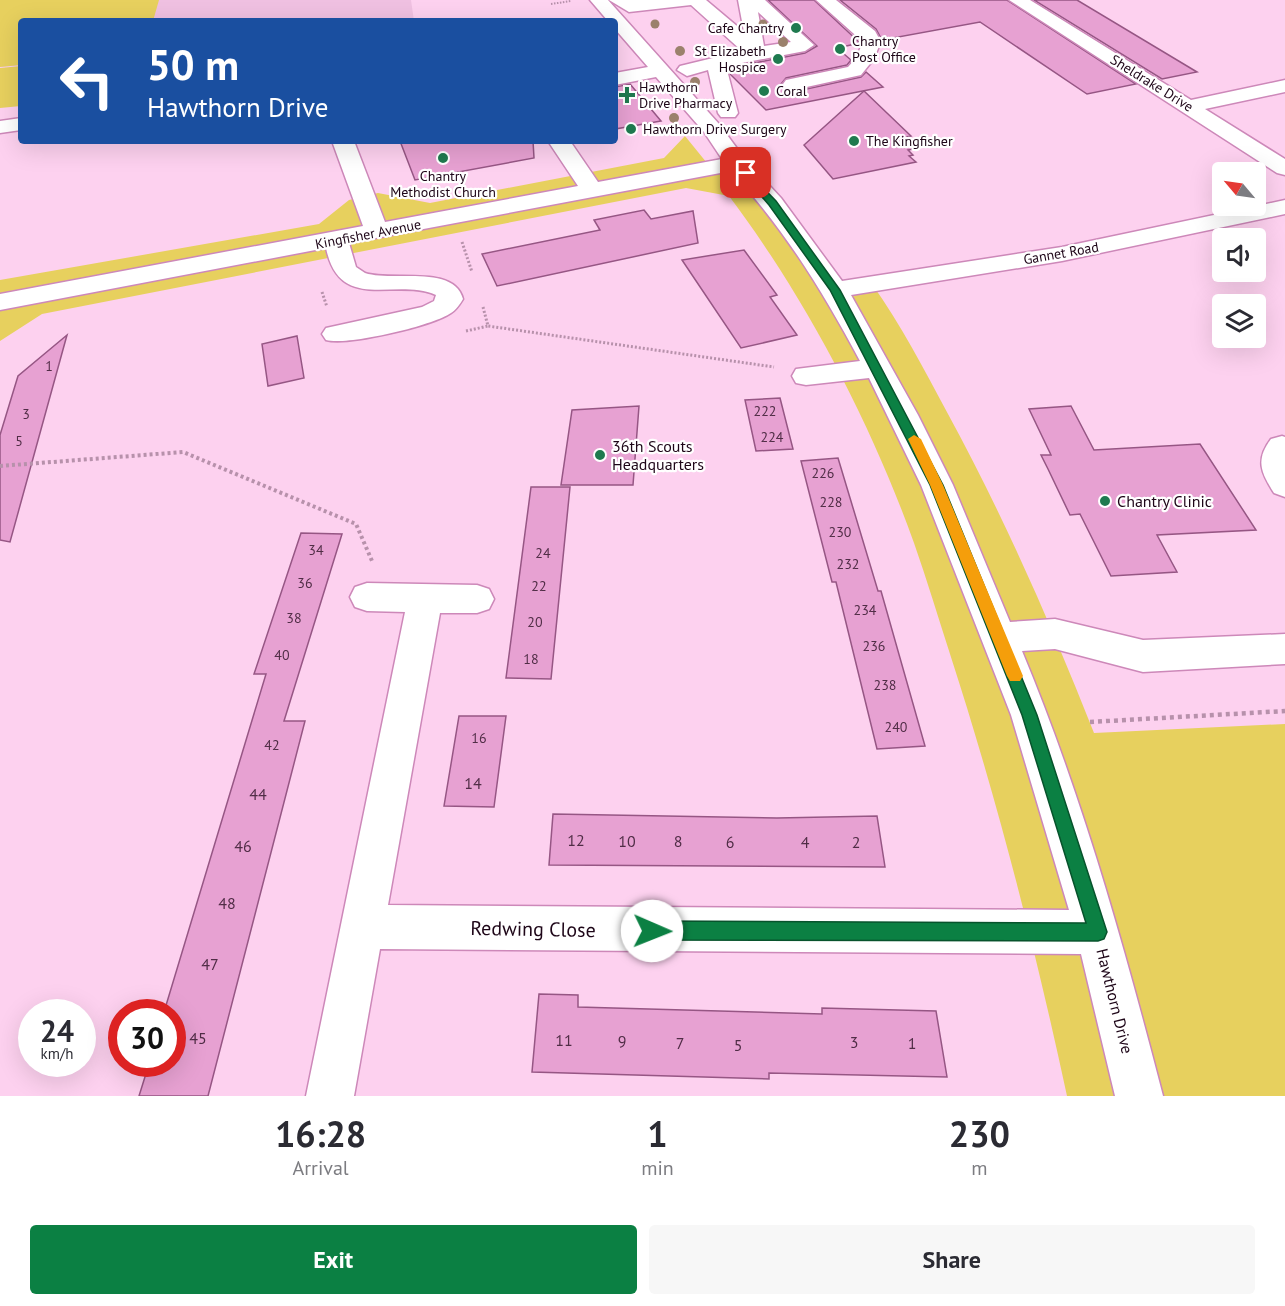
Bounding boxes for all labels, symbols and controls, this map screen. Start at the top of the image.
place label: Cafe Chantry [708,19,784,37]
marker: Cafe Chantry [789,21,803,35]
place label: Chantry Post Office [852,32,916,66]
text: 50 m [147,37,239,92]
icon: left [48,42,126,120]
place label: St Elizabeth Hospice [694,42,766,76]
marker: Chantry Post Office [833,42,847,56]
street label: Sheldrake Drive [1107,50,1197,116]
marker: St Elizabeth Hospice [771,52,785,66]
place label: Hawthorn Drive Pharmacy [639,78,733,112]
place label: Coral [776,82,807,100]
marker: Coral [757,84,771,98]
marker: Hawthorn Drive Pharmacy [620,88,634,102]
text: Hawthorn Drive [147,90,328,124]
place label: Hawthorn Drive Surgery [643,120,787,138]
marker: Hawthorn Drive Surgery [624,122,638,136]
place label: The Kingfisher [866,132,953,150]
marker: The Kingfisher [847,134,861,148]
pin [720,147,771,198]
marker: Chantry Methodist Church [436,151,450,165]
icon: arrive [729,156,762,189]
north arrow [1212,162,1266,216]
map controls [1212,162,1266,348]
place label: Chantry Methodist Church [390,167,496,201]
street label: Kingfisher Avenue [314,215,422,253]
button: sound [1212,228,1266,282]
street label: Gannet Road [1022,238,1100,268]
button: layers [1212,294,1266,348]
house number: 1 [45,357,53,375]
house number: 222 [754,402,776,420]
house number: 3 [22,405,30,423]
house number: 224 [761,428,784,446]
house number: 5 [15,432,23,450]
place label: 36th Scouts Headquarters [612,436,704,474]
marker: 36th Scouts Headquarters [593,448,607,462]
house number: 226 [812,464,834,482]
place label: Chantry Clinic [1117,491,1212,511]
house number: 228 [820,493,842,511]
marker: Chantry Clinic [1098,494,1112,508]
house number: 230 [829,523,852,541]
house number: 34 [308,541,324,559]
house number: 24 [535,544,551,562]
house number: 232 [837,555,859,573]
house number: 36 [297,574,313,592]
house number: 22 [531,577,547,595]
house number: 234 [854,601,877,619]
house number: 38 [286,609,302,627]
house number: 20 [527,613,543,631]
house number: 236 [863,637,885,655]
house number: 40 [274,646,290,664]
house number: 18 [523,650,539,668]
house number: 238 [874,676,896,694]
house number: 240 [885,718,908,736]
house number: 16 [471,729,487,747]
house number: 42 [264,736,280,754]
house number: 14 [464,773,482,793]
house number: 44 [249,784,267,804]
house number: 12 [567,830,585,850]
house number: 10 [618,831,636,851]
house number: 8 [674,831,682,851]
house number: 6 [726,832,734,852]
house number: 4 [801,832,810,852]
house number: 2 [852,832,860,852]
house number: 46 [234,836,252,856]
house number: 48 [218,893,236,913]
position arrow [620,899,684,963]
street label: Redwing Close [470,915,596,943]
street label: Hawthorn Drive [1092,946,1138,1056]
house number: 47 [201,954,219,974]
speed limit sign: 30 [108,999,186,1077]
text: 24 [40,1011,74,1050]
house number: 45 [189,1028,207,1048]
house number: 11 [555,1030,573,1050]
house number: 9 [618,1031,626,1051]
house number: 3 [850,1032,858,1052]
house number: 7 [676,1033,684,1053]
house number: 1 [908,1033,916,1053]
house number: 5 [734,1035,742,1055]
text: km/h [41,1044,73,1063]
text: 16:28 [275,1110,366,1157]
text: 1 [647,1110,668,1157]
text: 230 [949,1110,1010,1157]
text: Arrival [293,1155,349,1181]
text: min [641,1155,674,1181]
text: m [971,1155,988,1181]
button: Exit [30,1225,637,1294]
button: Share [649,1225,1255,1294]

